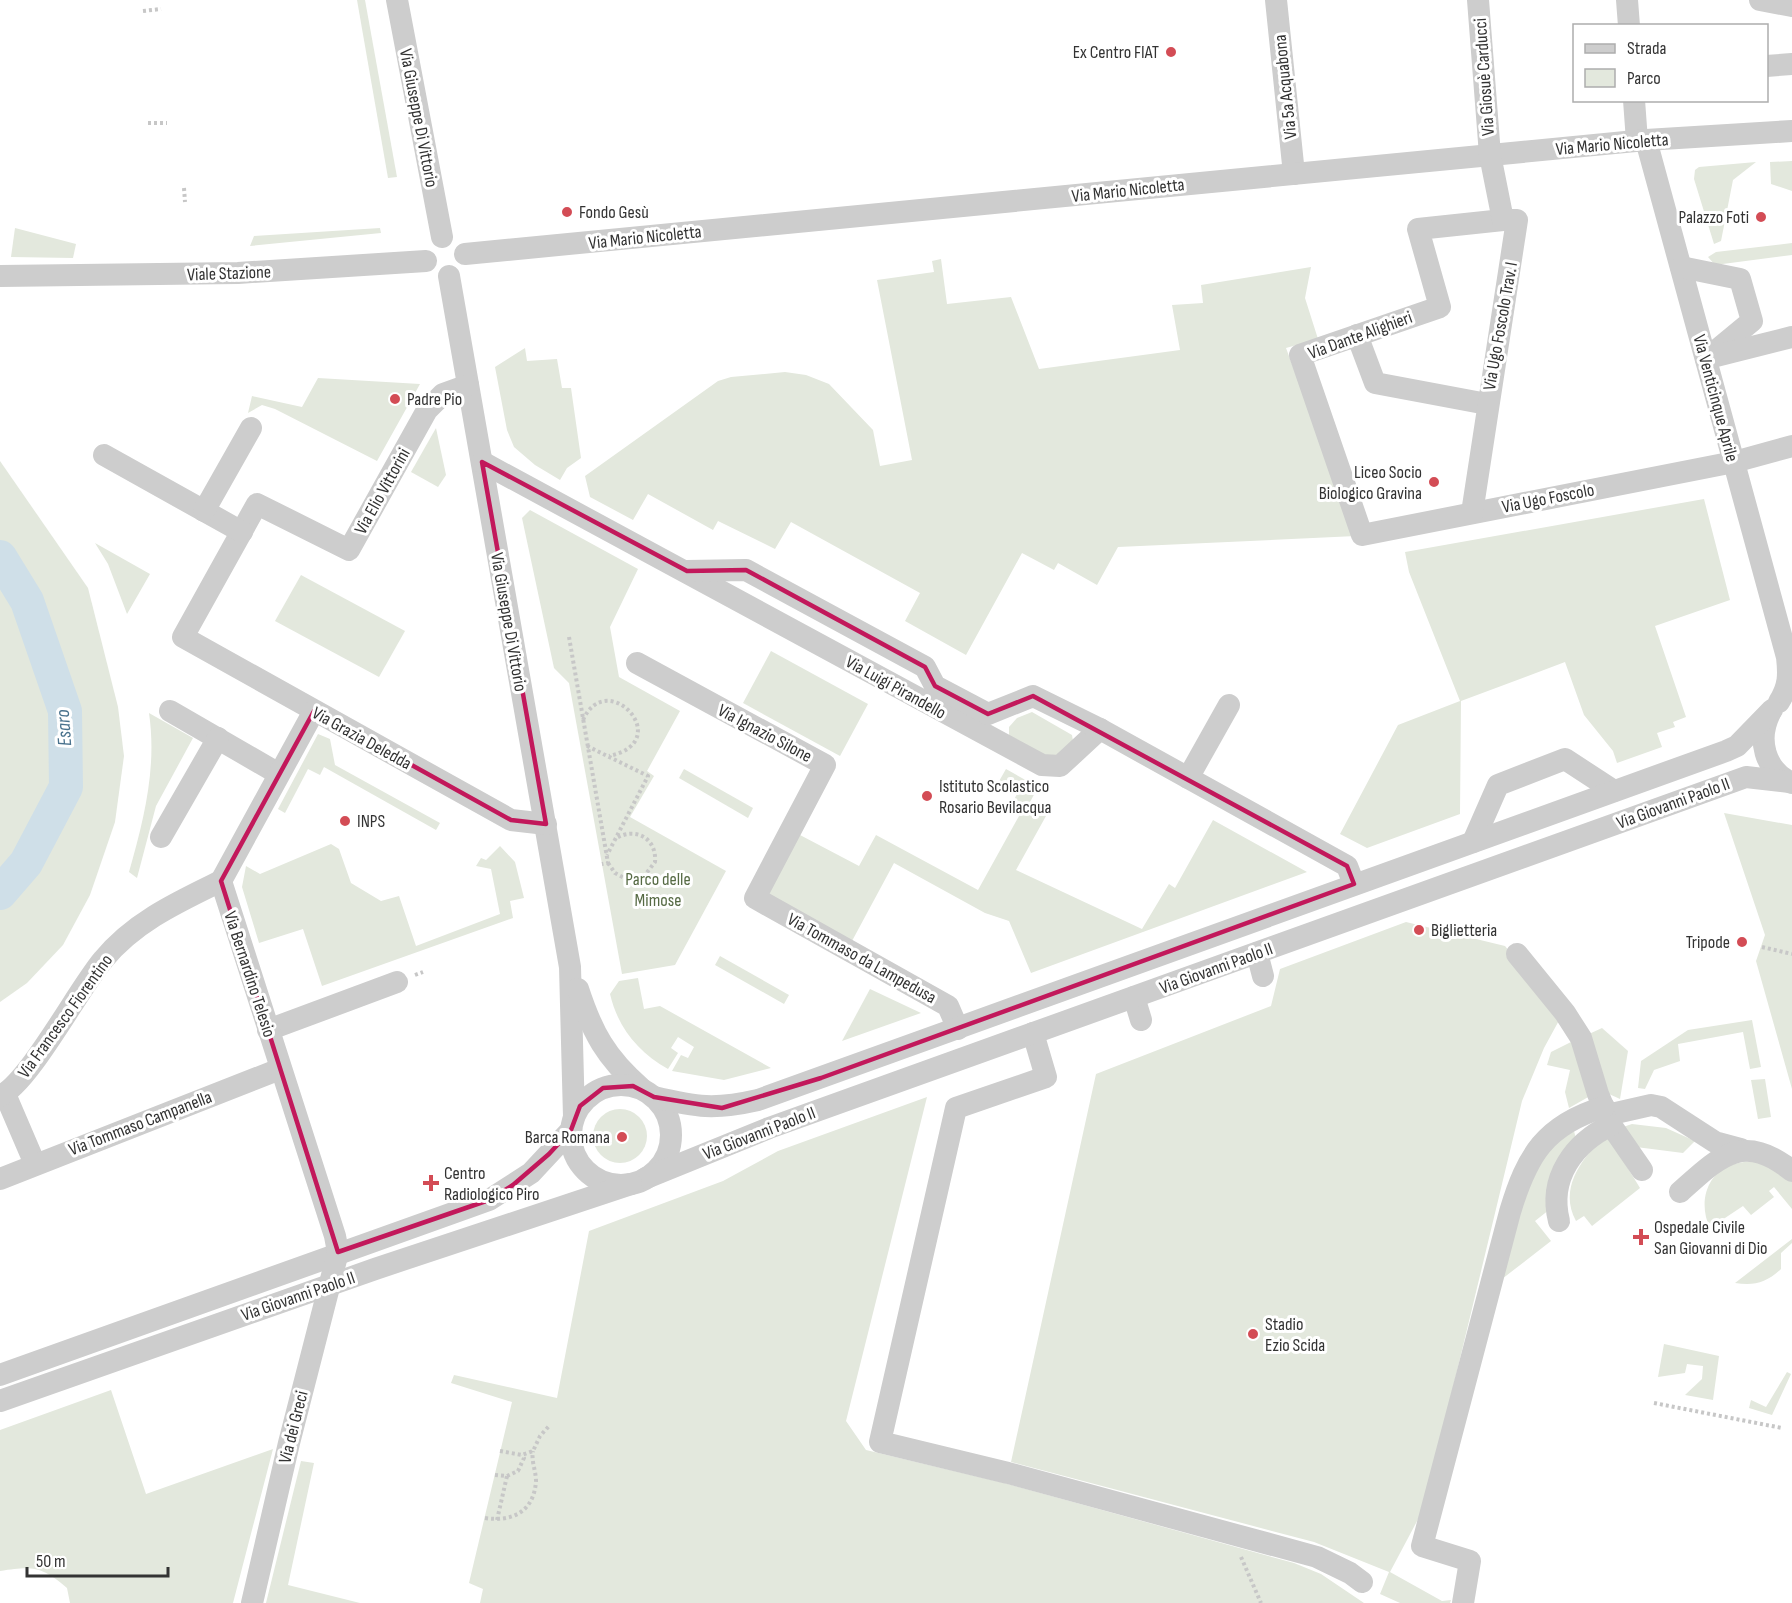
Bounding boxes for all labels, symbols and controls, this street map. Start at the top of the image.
street label: Via Giosuè Carducci [1470,17,1499,137]
legend [1573,24,1768,102]
street label: Via 5a Acquabona [1270,34,1301,140]
text: Strada [1627,38,1667,59]
place label: Ex Centro FIAT [1073,42,1159,63]
marker: Ex Centro FIAT [1164,45,1178,59]
street label: Via Giuseppe Di Vittorio [395,47,442,189]
text: Parco [1627,68,1661,89]
street label: Via Mario Nicoletta [1555,129,1669,160]
street label: Via Mario Nicoletta [1071,174,1185,207]
place label: Fondo Gesù [579,202,649,223]
marker: Fondo Gesù [560,205,574,219]
place label: Palazzo Foti [1679,207,1749,228]
marker: Palazzo Foti [1754,210,1768,224]
street label: Via Mario Nicoletta [588,221,702,254]
street label: Via Ugo Foscolo Trav. I [1479,260,1522,392]
street label: Viale Stazione [187,262,271,285]
street label: Via Dante Alighieri [1305,307,1415,364]
street label: Via Venticinque Aprile [1688,332,1743,464]
place label: Padre Pio [407,389,462,410]
marker: Padre Pio [388,392,402,406]
street label: Via Elio Vittorini [350,444,415,538]
place label: Liceo Socio Biologico Gravina [1319,462,1422,504]
marker: Liceo Socio Biologico Gravina [1427,475,1441,489]
street label: Via Ugo Foscolo [1500,479,1596,518]
street label: Via Giuseppe Di Vittorio [486,551,531,693]
street label: Via Luigi Pirandello [842,651,950,724]
street label: Via Ignazio Silone [714,700,815,767]
street label: Via Grazia Deledda [308,703,415,774]
water label: Esaro [51,709,77,747]
street label: Via Giovanni Paolo II [1614,773,1733,834]
place label: Istituto Scolastico Rosario Bevilacqua [939,776,1052,818]
marker: Istituto Scolastico Rosario Bevilacqua [920,789,934,803]
place label: INPS [357,811,385,832]
marker: INPS [338,814,352,828]
park label: Parco delle Mimose [625,869,691,911]
street label: Via Bernardino Telesio [219,908,280,1040]
street label: Via Tommaso da Lampedusa [784,909,940,1008]
place label: Biglietteria [1431,920,1497,941]
marker: Biglietteria [1412,923,1426,937]
place label: Tripode [1686,932,1730,953]
marker: Tripode [1735,935,1749,949]
street label: Via Giovanni Paolo II [1157,938,1276,999]
street label: Via Francesco Fiorentino [13,950,117,1082]
street label: Via Tommaso Campanella [66,1086,215,1160]
street label: Via Giovanni Paolo II [700,1102,818,1165]
place label: Barca Romana [525,1127,610,1148]
marker: Barca Romana [615,1130,629,1144]
place label: Centro Radiologico Piro [444,1163,539,1205]
marker: Centro Radiologico Piro [422,1174,440,1192]
place label: Ospedale Civile San Giovanni di Dio [1654,1217,1768,1259]
marker: Ospedale Civile San Giovanni di Dio [1632,1228,1650,1246]
street label: Via Giovanni Paolo II [239,1267,358,1326]
place label: Stadio Ezio Scida [1265,1314,1325,1356]
marker: Stadio Ezio Scida [1246,1327,1260,1341]
street label: Via dei Greci [274,1389,313,1466]
scale bar [27,1540,168,1578]
text: 50 m [36,1551,66,1572]

